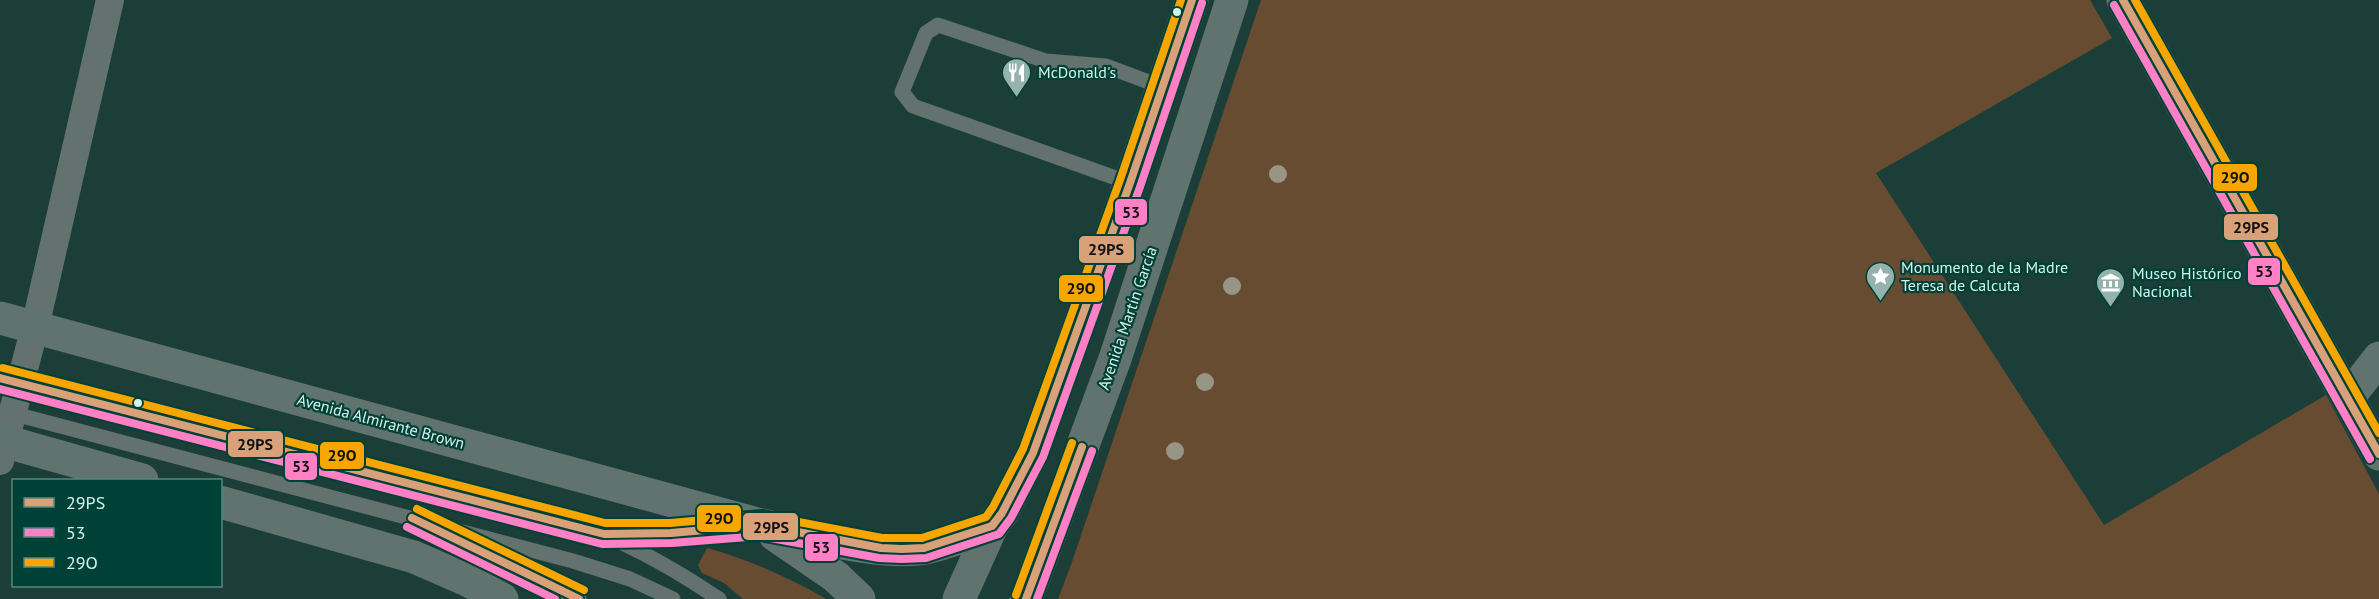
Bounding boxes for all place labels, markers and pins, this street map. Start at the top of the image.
unlabelled marker [1171,6,1183,18]
restaurant icon: McDonald's [1001,56,1033,98]
place label: McDonald's [1038,62,1116,82]
place label: Monumento de la Madre Teresa de Calcuta [1901,257,2068,295]
place icon: Monumento de la Madre Teresa de Calcuta [1864,260,1896,302]
place label: Museo Histórico Nacional [2132,263,2242,301]
museum icon: Museo Histórico Nacional [2095,266,2127,308]
unlabelled marker [132,397,144,409]

